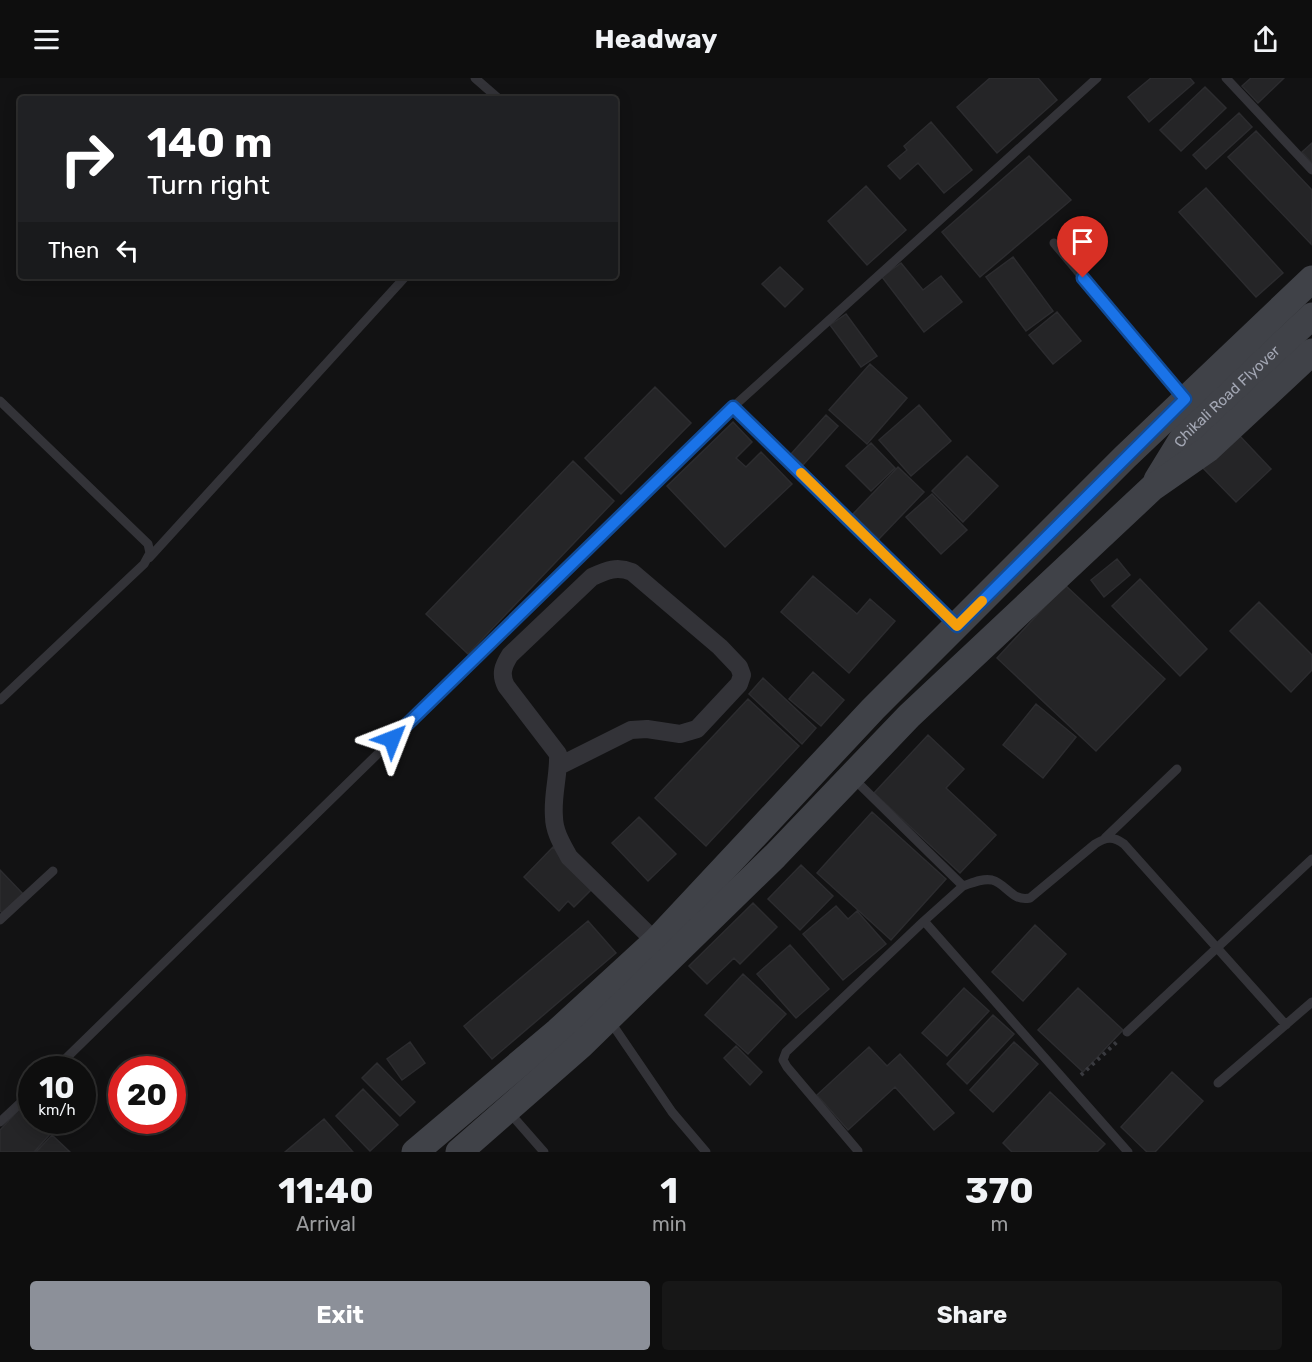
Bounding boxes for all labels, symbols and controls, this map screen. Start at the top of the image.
icon: menu [30,23,63,56]
text: Headway [595,23,717,55]
icon: share [1249,23,1282,56]
text: 140 m [147,118,273,168]
icon: right [48,120,126,198]
text: Turn right [147,169,270,201]
pin [1057,216,1108,278]
icon: arrive [1066,225,1099,258]
icon: left [111,234,144,267]
text: Then [48,237,99,264]
street label: Chikali Road Flyover [1170,341,1284,451]
position arrow [360,707,424,771]
speed limit sign: 20 [108,1056,186,1134]
text: 10 [39,1070,75,1106]
text: km/h [38,1101,76,1119]
text: 11:40 [278,1169,374,1212]
text: 1 [660,1169,678,1212]
text: 370 [965,1169,1034,1212]
text: Arrival [296,1212,356,1236]
text: min [652,1212,687,1236]
text: m [990,1212,1008,1236]
button: Exit [30,1281,650,1350]
button: Share [662,1281,1282,1350]

